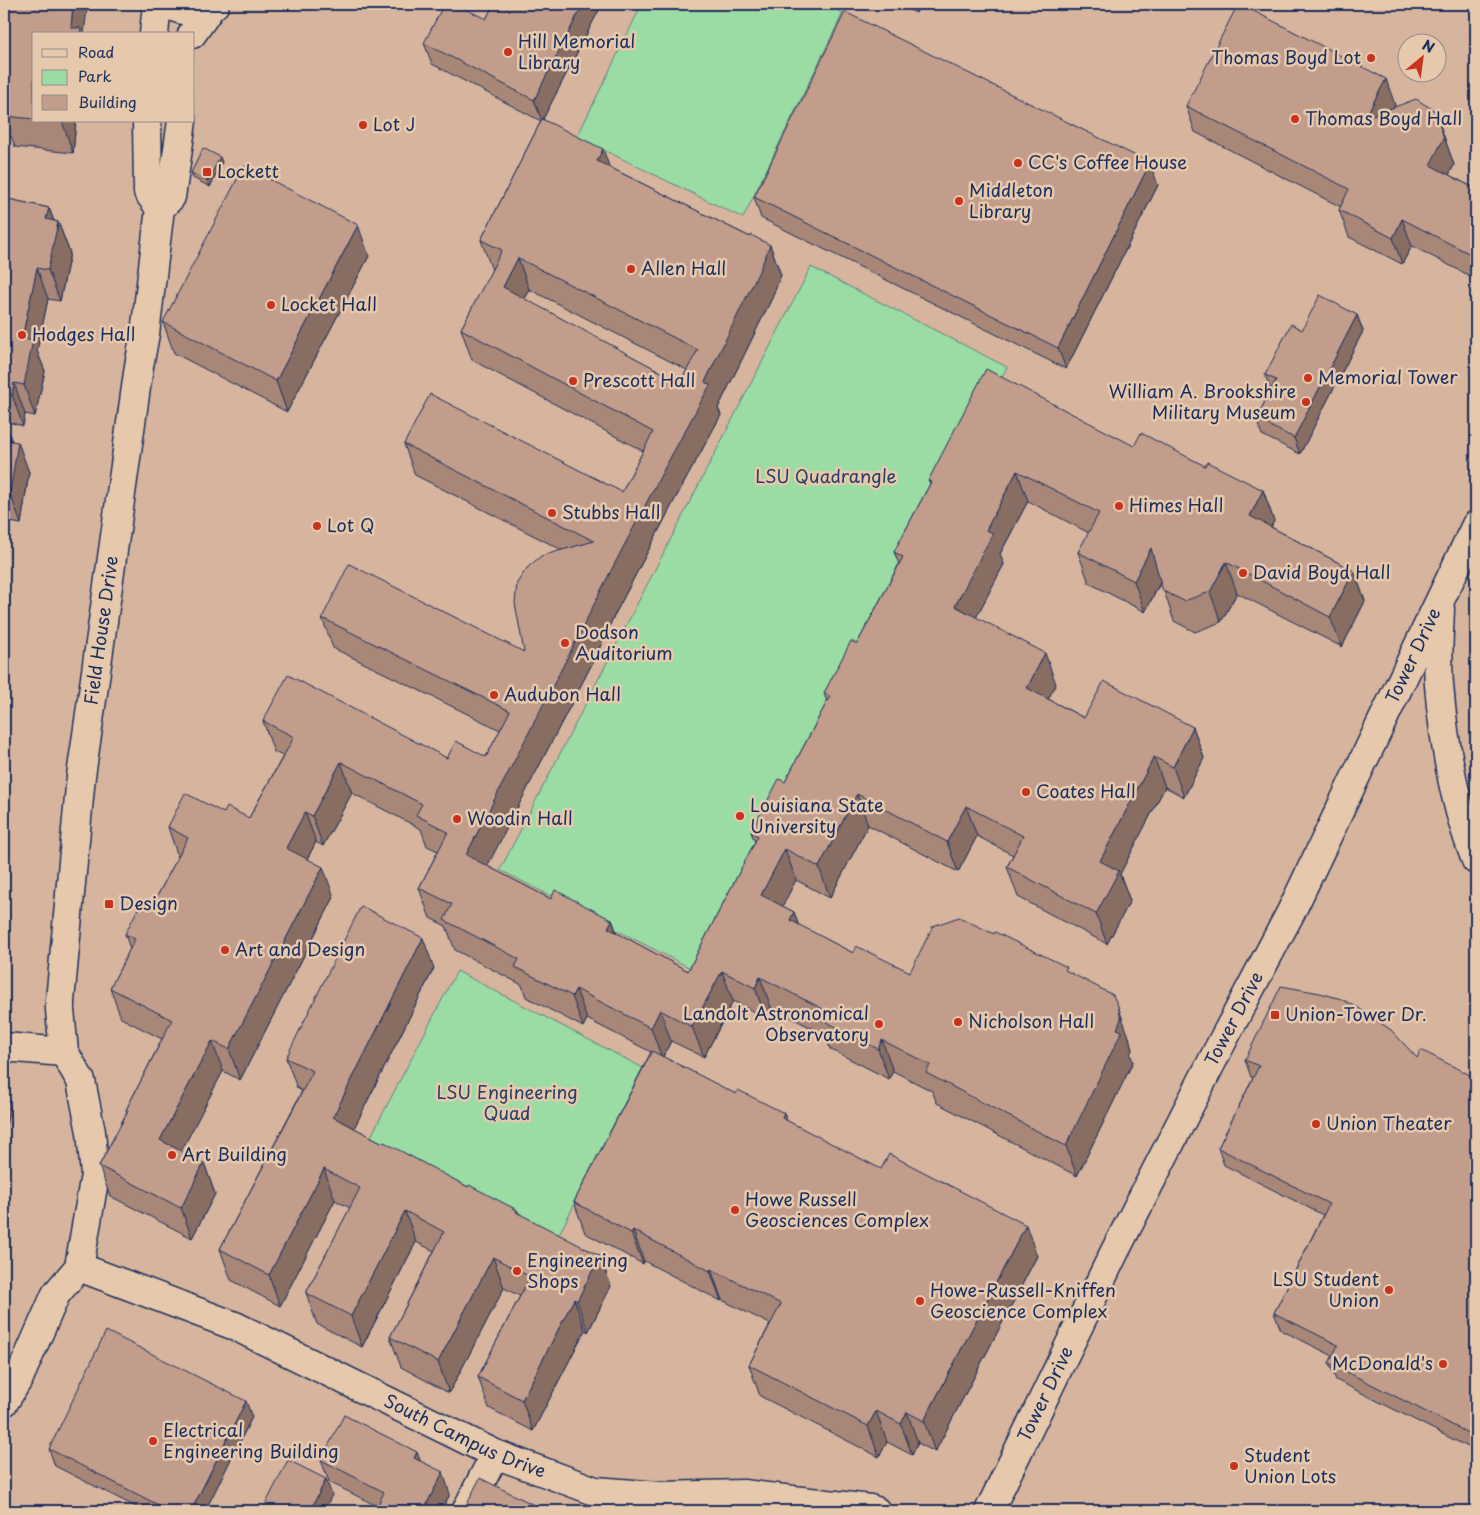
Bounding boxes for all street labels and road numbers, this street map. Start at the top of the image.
street label: Field House Drive [76,554,124,707]
street label: Tower Drive [1378,603,1447,707]
street label: Tower Drive [1197,966,1269,1070]
street label: Tower Drive [1010,1341,1079,1446]
street label: South Campus Drive [380,1386,550,1484]

